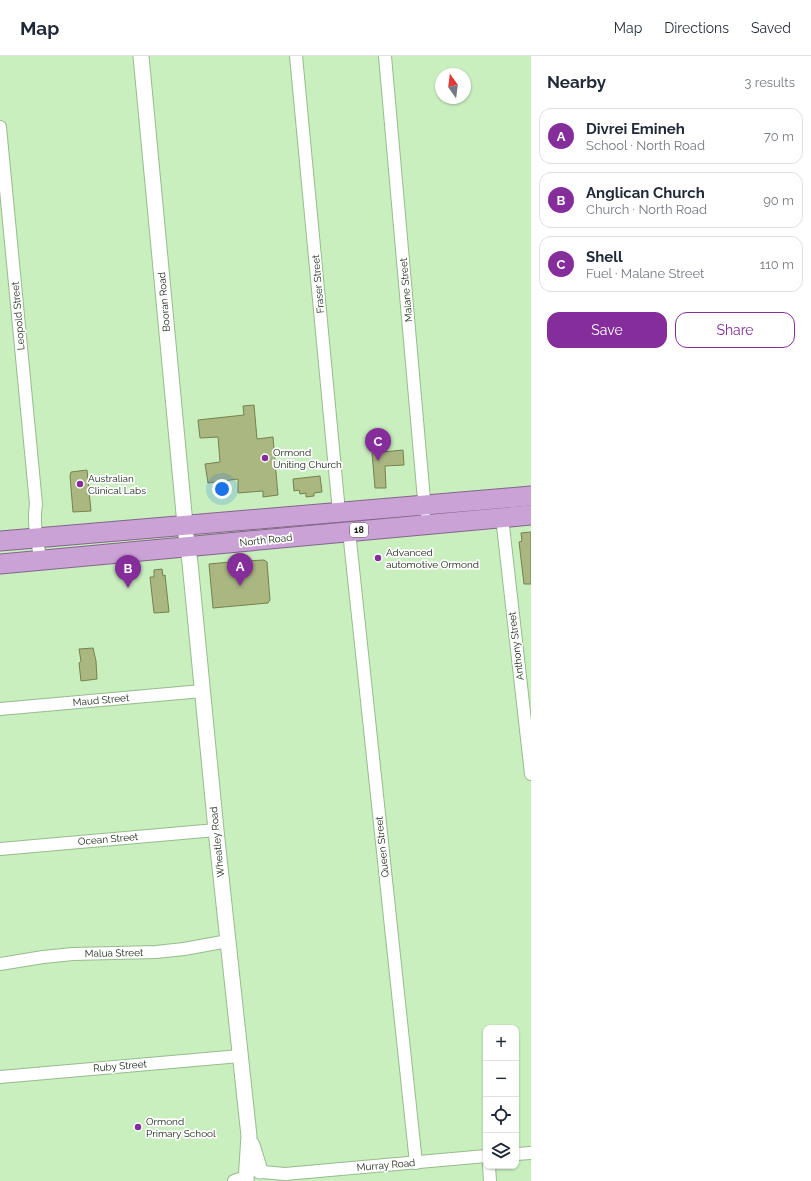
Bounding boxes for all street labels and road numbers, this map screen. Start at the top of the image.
street label: Fraser Street [310,254,326,314]
street label: Malane Street [398,257,414,323]
street label: Booran Road [156,272,172,332]
street label: Leopold Street [9,281,26,351]
road number: 18 [350,523,368,537]
street label: North Road [239,532,293,548]
street label: Anthony Street [506,611,526,681]
street label: Maud Street [72,692,130,708]
street label: Wheatley Road [208,806,226,878]
street label: Queen Street [373,815,391,878]
street label: Ocean Street [77,831,139,847]
street label: Malua Street [85,947,144,959]
street label: Ruby Street [93,1058,148,1074]
street label: Murray Road [356,1157,416,1173]

